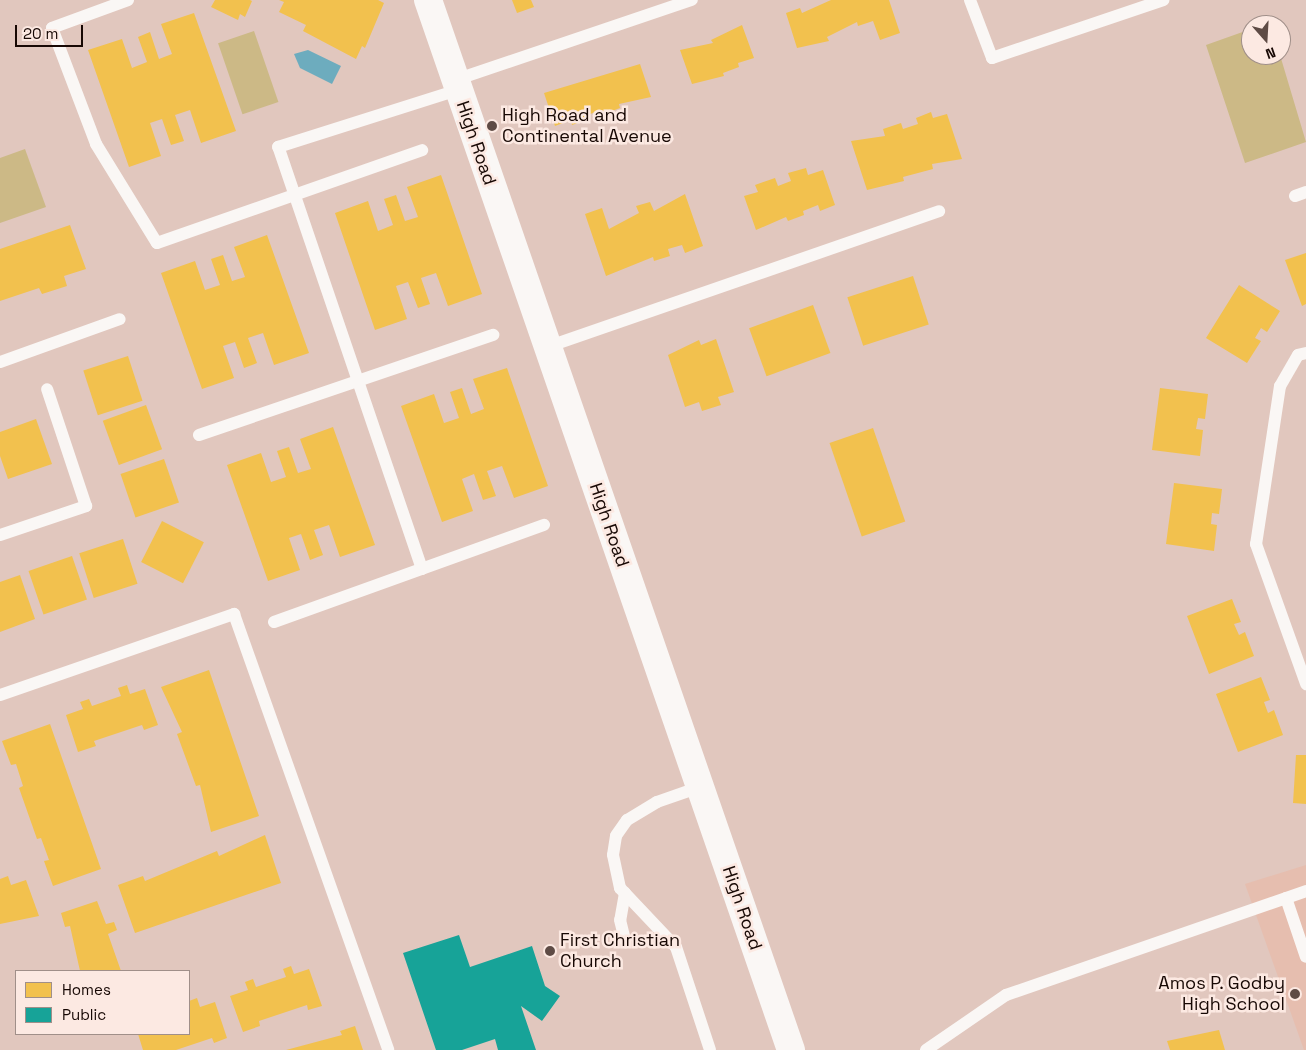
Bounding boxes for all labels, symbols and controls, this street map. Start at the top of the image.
scale bar [18,15,85,47]
north arrow [1241,15,1291,65]
text: 20 m [23,24,58,43]
text: N [1263,43,1278,63]
street label: High Road [452,98,500,188]
place label: High Road and Continental Avenue [502,105,672,148]
marker: High Road and Continental Avenue [486,120,498,132]
street label: High Road [585,480,633,570]
street label: High Road [718,863,766,953]
place label: First Christian Church [560,930,680,972]
marker: First Christian Church [544,945,556,957]
legend [15,970,190,1035]
place label: Amos P. Godby High School [1158,973,1285,1016]
text: Homes [62,980,111,999]
marker: Amos P. Godby High School [1289,988,1301,1000]
text: Public [62,1005,106,1024]

